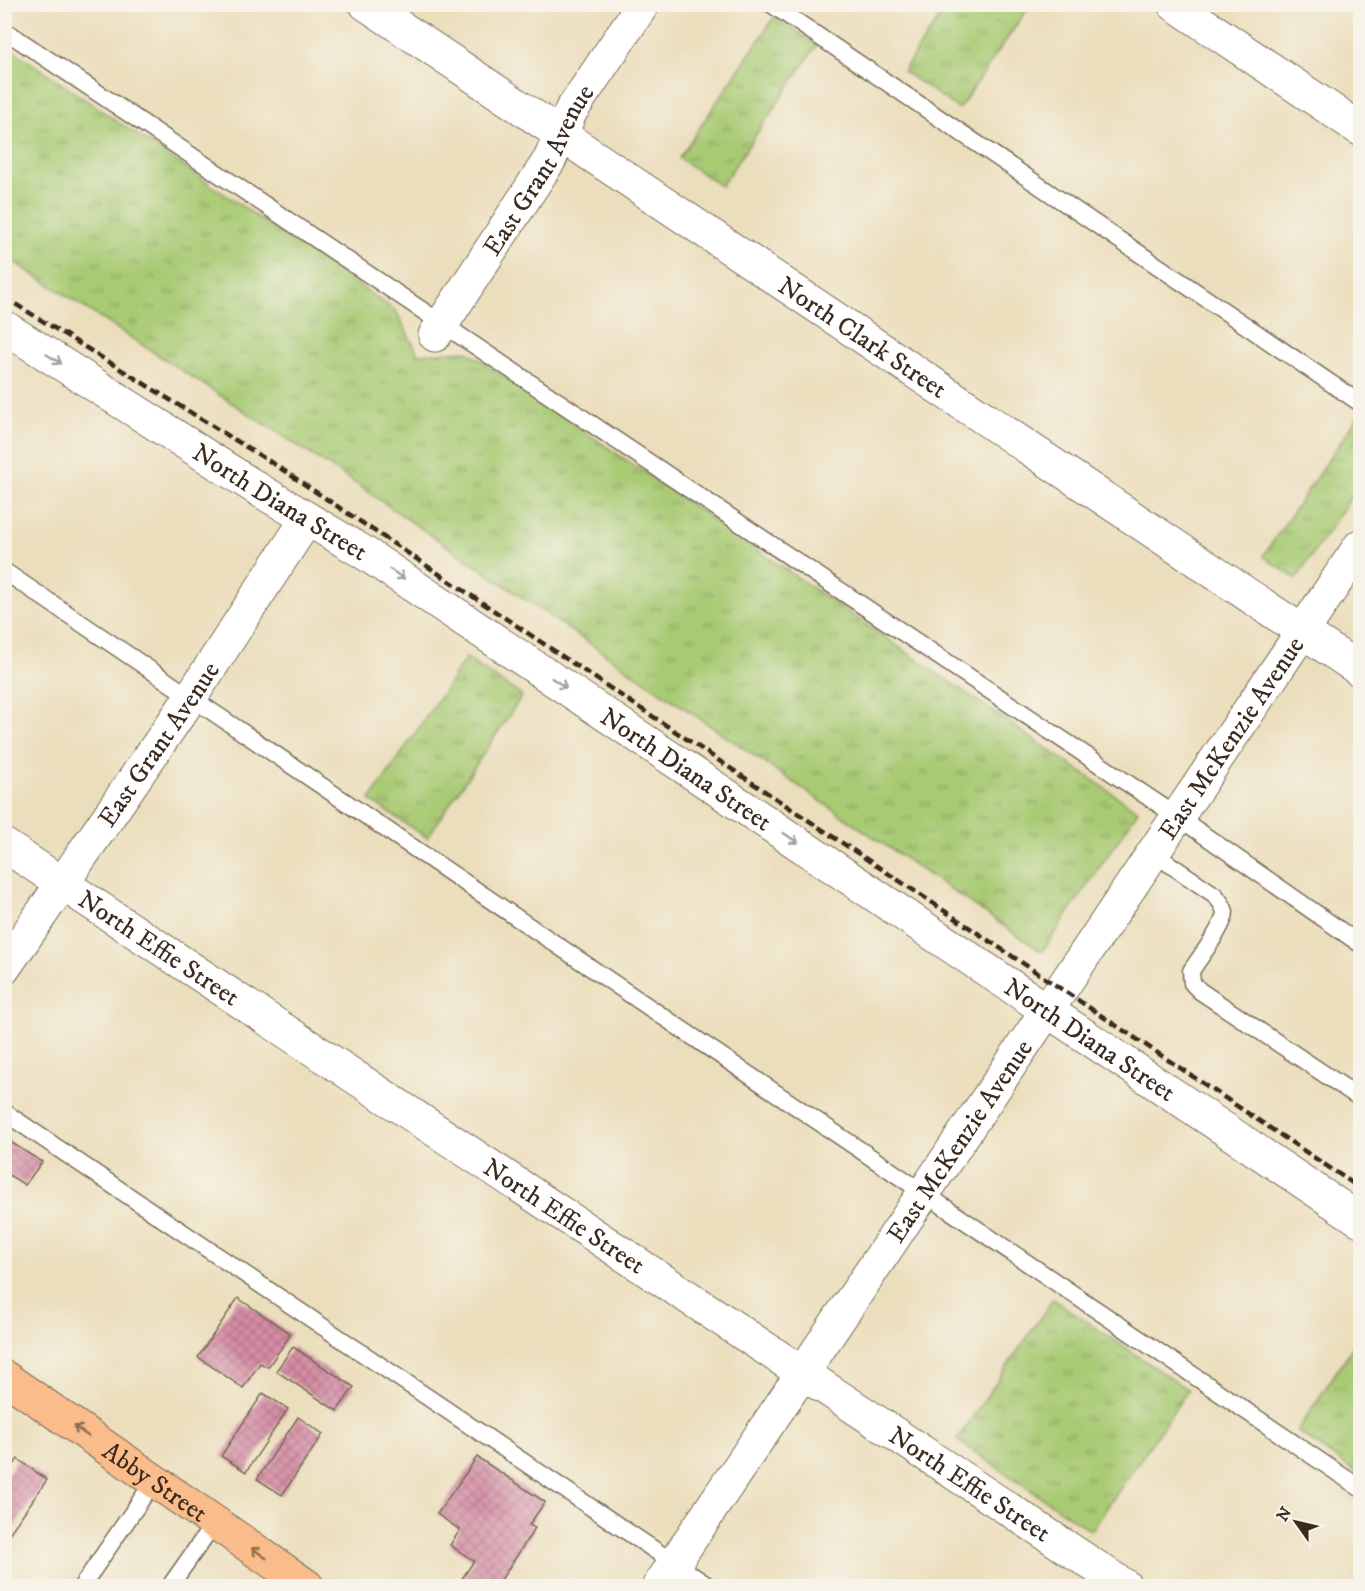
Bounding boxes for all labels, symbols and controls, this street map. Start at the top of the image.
street label: East Grant Avenue [476,79,602,263]
street label: North Clark Street [771,270,953,406]
one-way arrow [45,353,62,365]
street label: North Diana Street [186,437,373,569]
one-way arrow [388,568,405,581]
street label: East McKenzie Avenue [1152,631,1312,847]
street label: East Grant Avenue [91,656,228,834]
one-way arrow [550,677,567,689]
street label: North Diana Street [594,701,778,839]
one-way arrow [782,832,799,844]
street label: North Effie Street [71,883,246,1014]
street label: North Diana Street [997,971,1181,1110]
street label: East McKenzie Avenue [880,1034,1041,1250]
street label: North Effie Street [477,1151,651,1282]
street label: North Effie Street [882,1419,1056,1550]
one-way arrow [74,1425,90,1437]
street label: Abby Street [96,1435,214,1530]
north arrow [1266,1492,1326,1552]
text: N [1272,1503,1296,1525]
one-way arrow [252,1547,268,1559]

